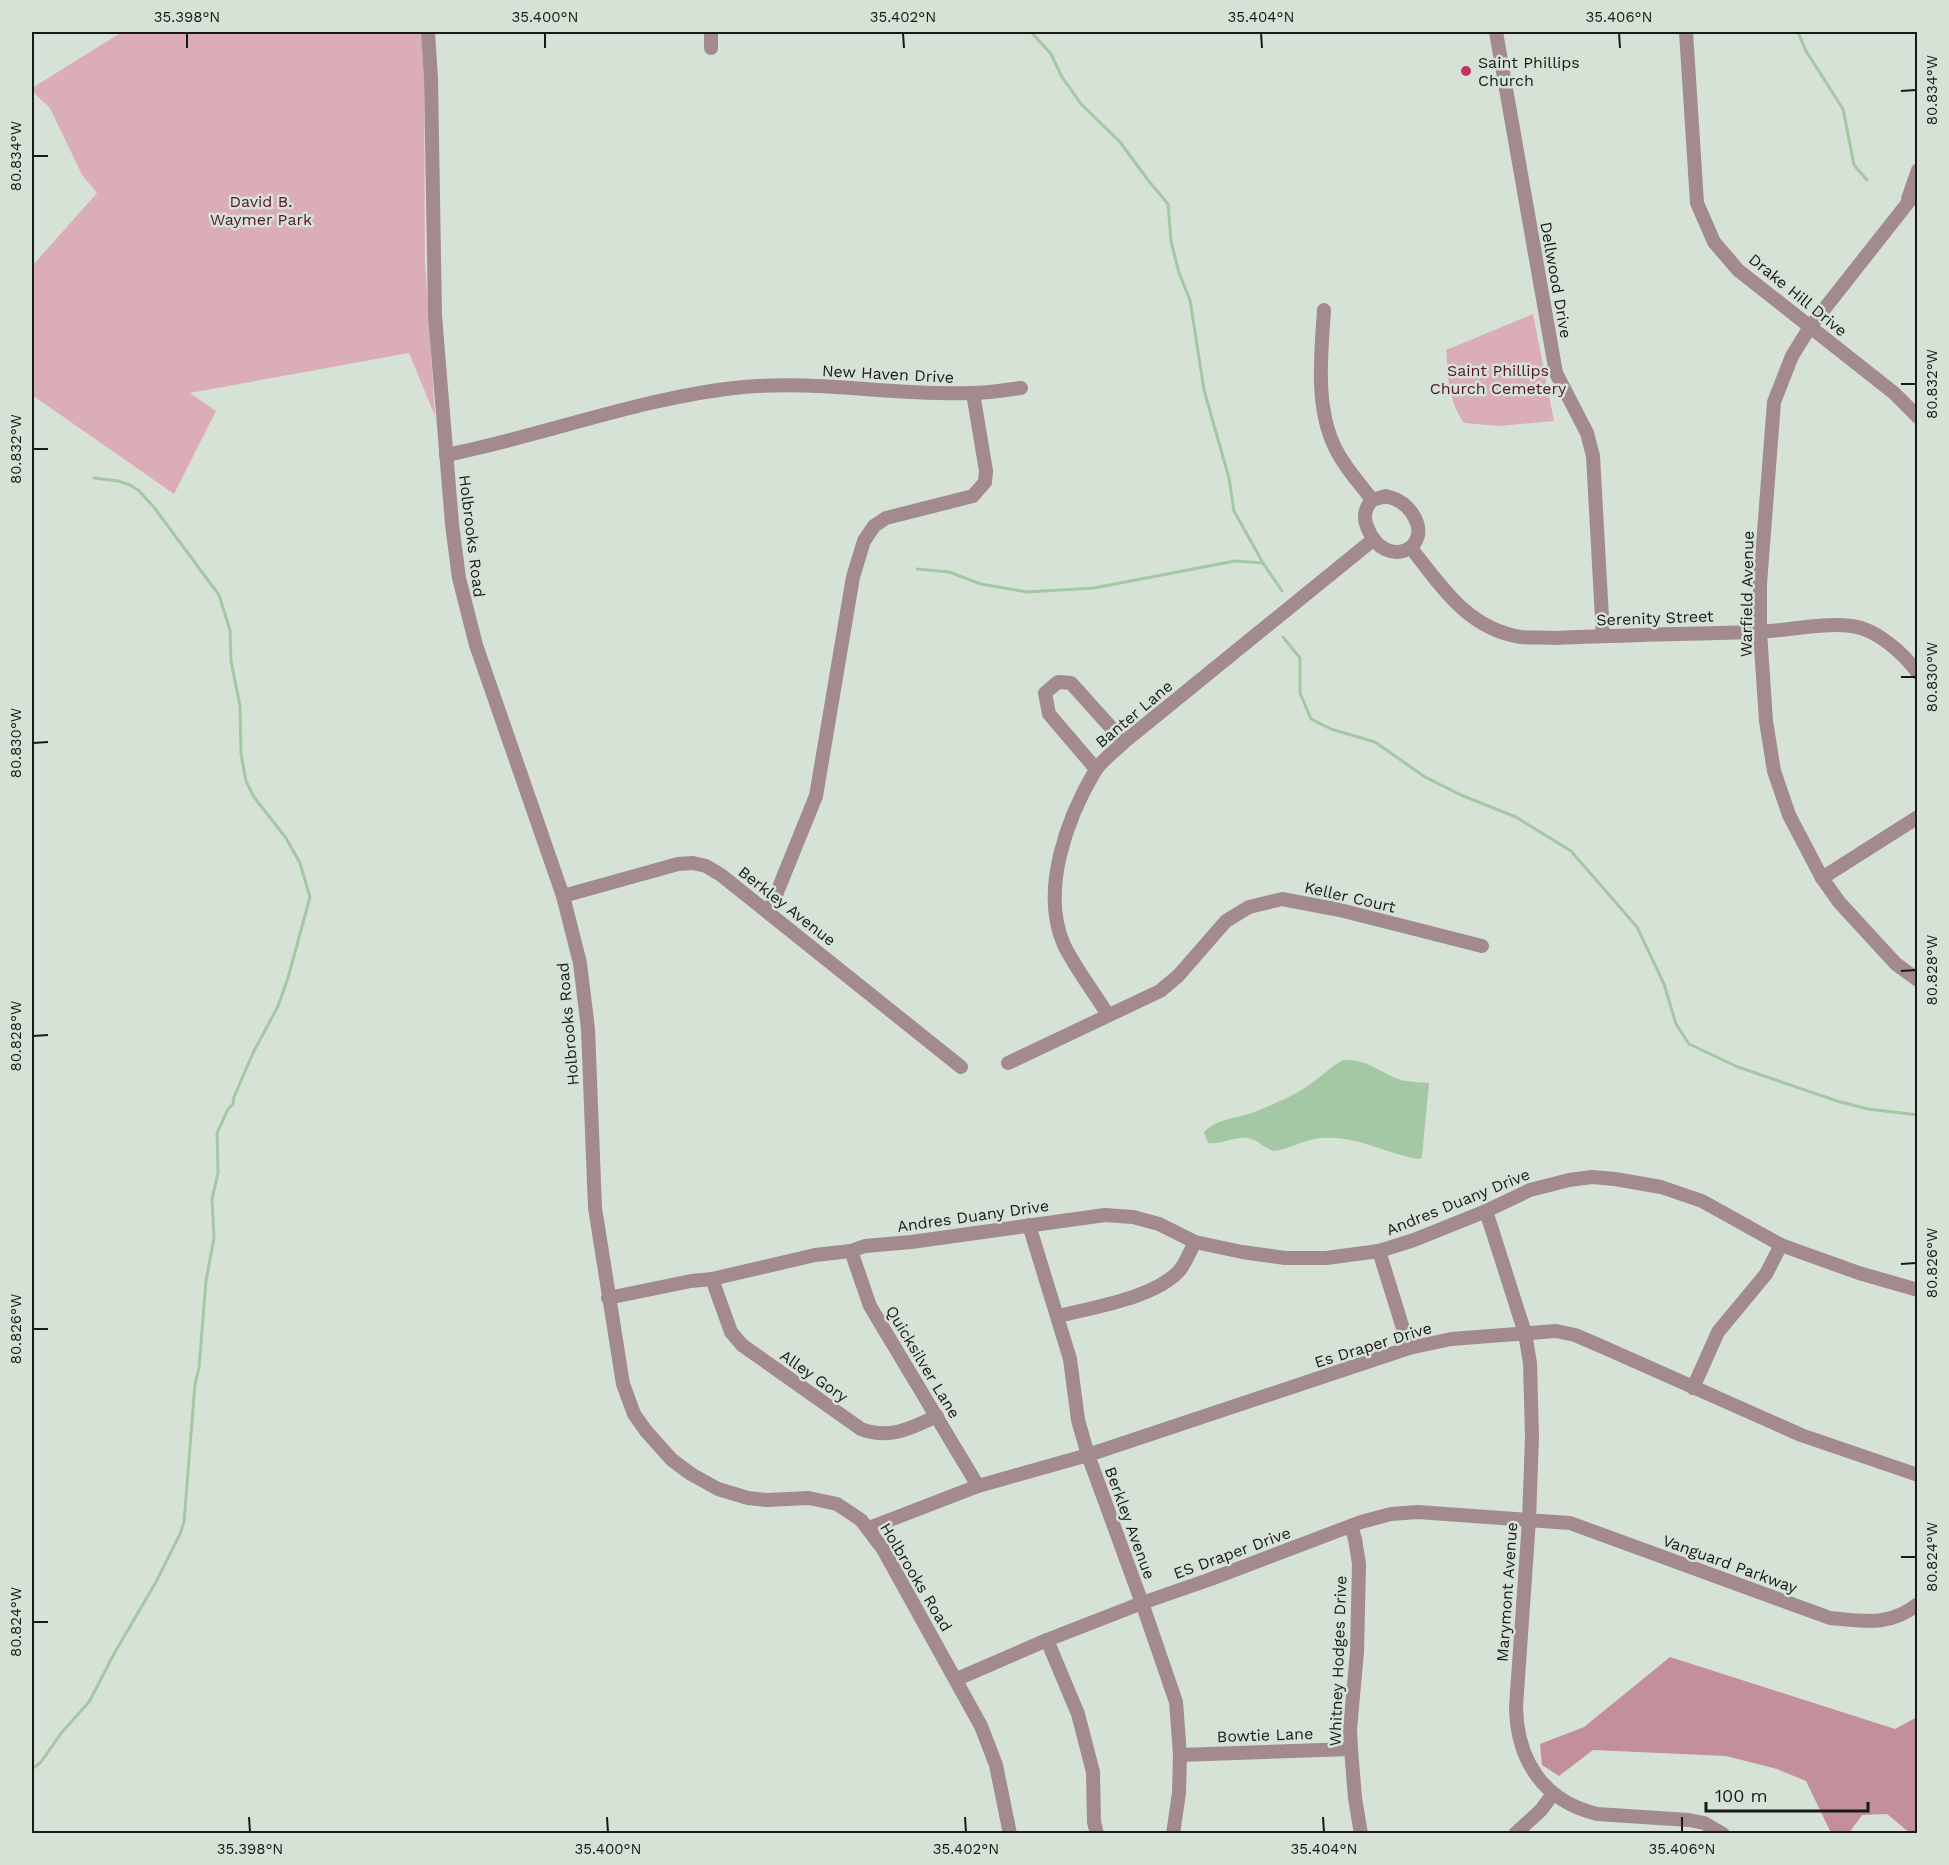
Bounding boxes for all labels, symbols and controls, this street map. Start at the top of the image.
text: 35.398°N [154,8,220,26]
text: 35.400°N [511,8,579,26]
text: 35.402°N [870,8,936,26]
text: 35.404°N [1228,8,1294,26]
text: 35.406°N [1586,8,1652,26]
place label: Saint Phillips Church [1478,53,1580,90]
text: 80.834°W [1923,55,1941,125]
marker: Saint Phillips Church [1459,64,1473,78]
text: 80.834°W [7,121,25,191]
park label: David B. Waymer Park [210,192,312,229]
street label: Dellwood Drive [1536,220,1576,340]
street label: Drake Hill Drive [1745,250,1851,340]
text: 80.832°W [1923,349,1941,419]
street label: New Haven Drive [821,361,955,387]
park label: Saint Phillips Church Cemetery [1430,361,1567,398]
text: 80.832°W [7,414,25,484]
street label: Holbrooks Road [455,474,489,598]
street label: Warfield Avenue [1736,531,1758,657]
street label: Serenity Street [1596,606,1714,630]
text: 80.830°W [1923,642,1941,712]
street label: Banter Lane [1092,676,1176,752]
text: 80.830°W [7,708,25,778]
street label: Berkley Avenue [735,862,839,950]
street label: Keller Court [1303,877,1398,917]
text: 80.828°W [1923,935,1941,1005]
street label: Holbrooks Road [553,962,583,1086]
text: 80.828°W [7,1001,25,1071]
street label: Andres Duany Drive [1383,1165,1533,1239]
street label: Andres Duany Drive [896,1196,1050,1236]
text: 80.826°W [1923,1228,1941,1298]
text: 80.826°W [7,1294,25,1364]
street label: Quicksilver Lane [882,1302,964,1422]
street label: Es Draper Drive [1312,1318,1434,1372]
street label: Alley Gory [776,1346,852,1407]
street label: Berkley Avenue [1101,1464,1159,1582]
street label: Holbrooks Road [876,1519,956,1635]
street label: Marymont Avenue [1493,1521,1521,1663]
text: 80.824°W [1923,1522,1941,1592]
street label: ES Draper Drive [1171,1523,1293,1583]
street label: Vanguard Parkway [1660,1531,1801,1597]
street label: Whitney Hodges Drive [1326,1575,1350,1747]
text: 80.824°W [7,1587,25,1657]
street label: Bowtie Lane [1216,1724,1314,1746]
scale bar [1706,1775,1868,1813]
text: 100 m [1715,1785,1768,1806]
text: 35.398°N [217,1840,283,1858]
text: 35.400°N [574,1840,642,1858]
text: 35.402°N [933,1840,999,1858]
text: 35.404°N [1291,1840,1357,1858]
text: 35.406°N [1649,1840,1715,1858]

